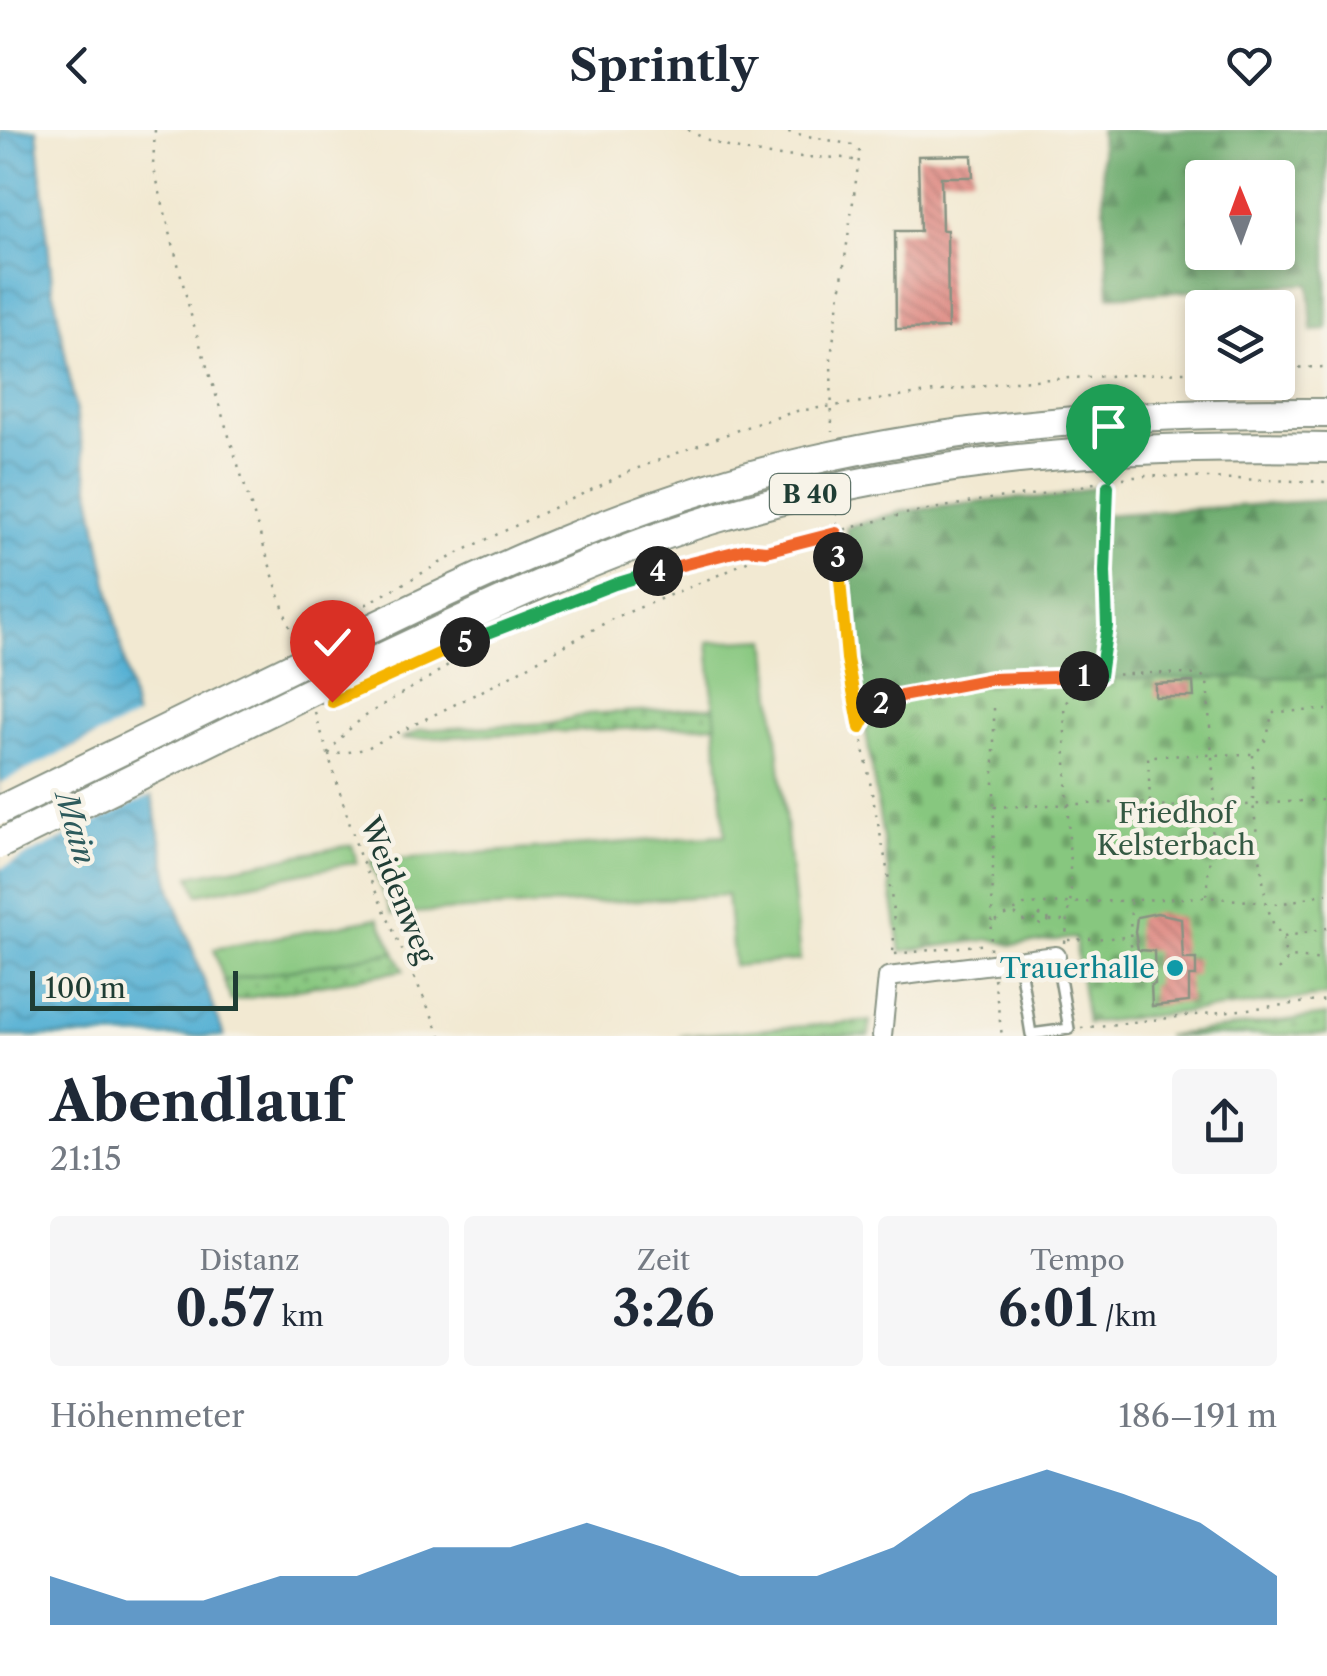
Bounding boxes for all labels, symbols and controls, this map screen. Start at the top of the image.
text: Sprintly [569,37,758,93]
icon: back [50,38,105,93]
icon: heart [1222,38,1277,93]
north arrow [1185,160,1295,270]
map controls [1185,160,1295,400]
button: layers [1185,290,1295,400]
pin [1066,384,1151,487]
icon: arrive [1081,399,1136,454]
road number: B 40 [770,474,850,514]
pin: 3 [813,532,863,582]
text: 3 [830,540,846,574]
pin: 4 [633,546,683,596]
text: 4 [650,554,666,588]
pin [290,600,375,703]
icon: check [305,615,360,670]
pin: 5 [440,617,490,667]
text: 5 [457,625,473,659]
pin: 1 [1059,651,1109,701]
text: 1 [1078,659,1090,693]
pin: 2 [856,678,906,728]
text: 2 [873,686,889,720]
water label: Main [47,784,103,869]
park label: Friedhof Kelsterbach [1097,796,1255,862]
street label: Weidenweg [353,811,443,968]
place label: Trauerhalle [1000,951,1155,985]
marker: Trauerhalle [1164,957,1186,979]
scale bar [30,966,238,1010]
text: 100 m [45,971,126,1005]
text: Abendlauf [50,1068,346,1135]
button: share [1172,1069,1277,1174]
text: 21:15 [50,1139,122,1178]
text: Distanz [200,1243,299,1277]
text: Zeit [637,1243,690,1277]
text: Tempo [1030,1243,1125,1277]
text: 0.57 [175,1277,274,1339]
text: 3:26 [612,1277,715,1339]
text: 6:01 [998,1277,1097,1339]
text: km [274,1299,324,1333]
text: /km [1097,1299,1157,1333]
text: Höhenmeter [50,1396,245,1435]
text: 186–191 m [1118,1396,1277,1435]

